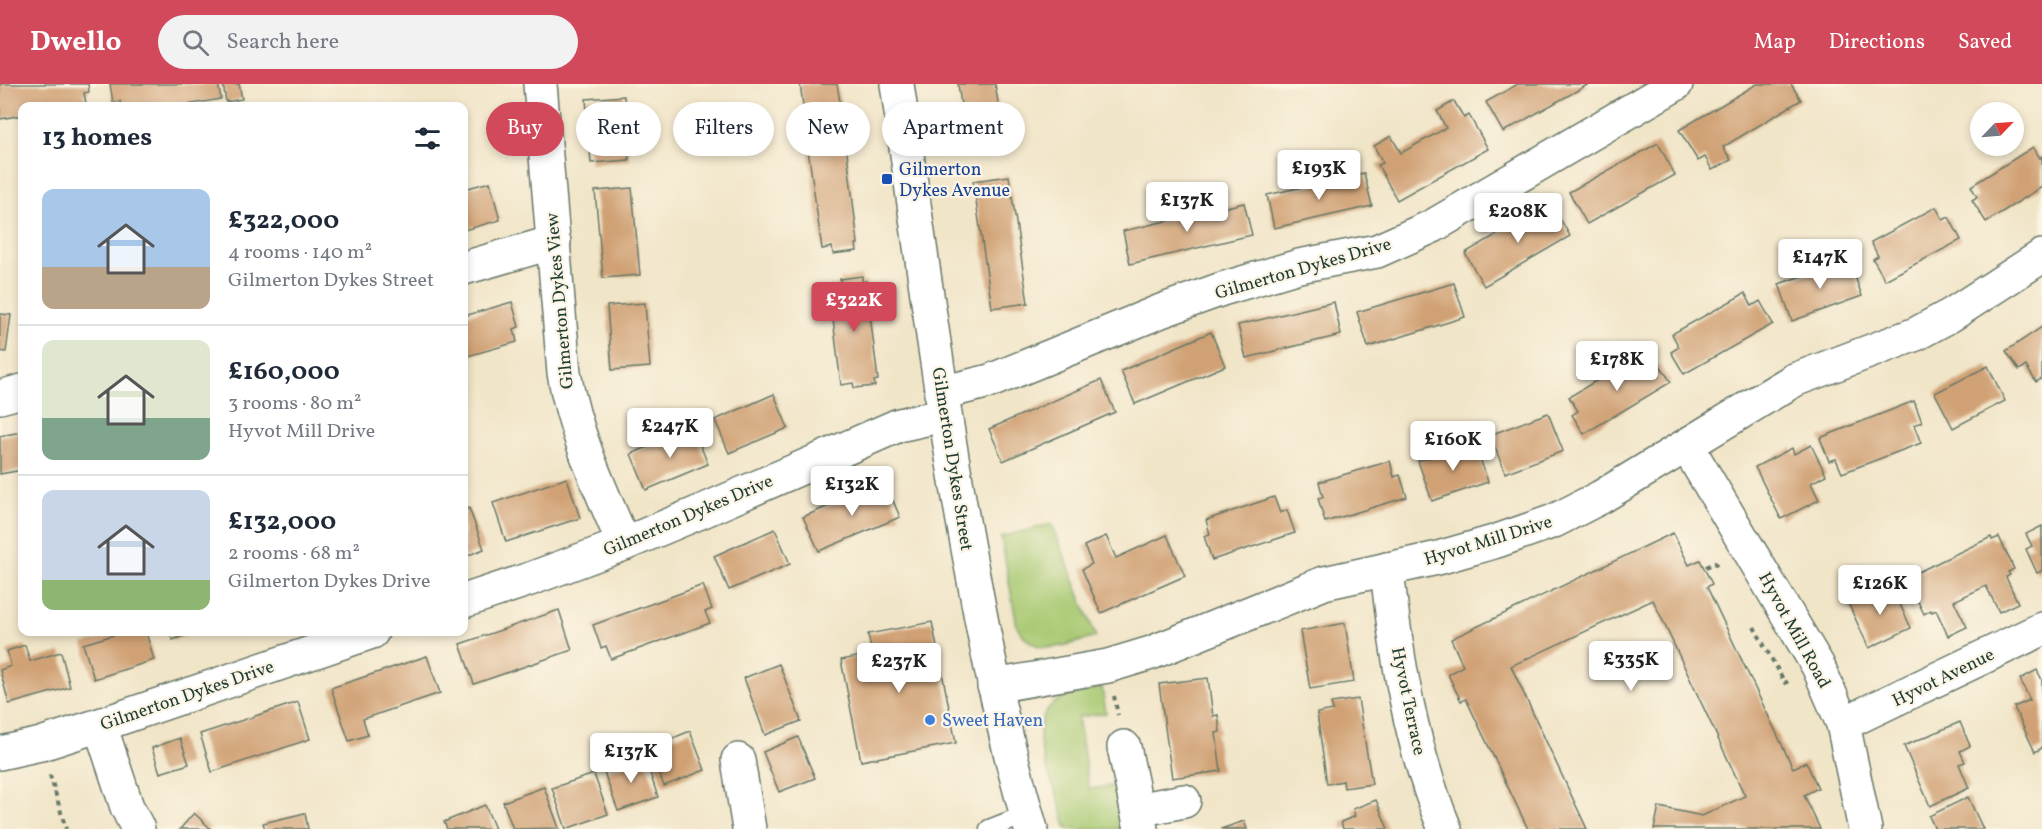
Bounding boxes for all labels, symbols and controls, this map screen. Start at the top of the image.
search box [158,15,578,69]
text: Dwello [30,23,122,62]
icon: search [179,26,212,59]
text: Search here [227,27,339,58]
text: Map [1754,28,1796,57]
text: Directions [1829,28,1925,57]
text: Saved [1958,28,2012,57]
chip: Buy [486,102,564,156]
chip: Rent [576,102,661,156]
chip: Filters [673,102,774,156]
chip: New [786,102,870,156]
chip: Apartment [882,102,1025,156]
north arrow [1970,102,2024,156]
map controls [1970,102,2024,156]
text: 13 homes [42,120,152,156]
icon: filters [411,122,444,155]
pin: £193K [1277,150,1361,201]
text: £193K [1291,155,1347,183]
place label: Gilmerton Dykes Avenue [899,158,1010,204]
marker: Gilmerton Dykes Avenue [880,172,894,186]
pin: £137K [1145,182,1229,233]
text: £137K [1160,187,1214,215]
pin: £208K [1476,193,1560,244]
text: £208K [1488,198,1548,226]
text: £322,000 [228,203,339,239]
street label: Gilmerton Dykes View [540,212,581,390]
icon: home [90,213,162,285]
street label: Gilmerton Dykes Drive [1212,232,1394,307]
text: 4 rooms · 140 m² [228,239,372,267]
pin: £147K [1778,239,1862,290]
text: £147K [1792,244,1848,272]
text: Gilmerton Dykes Street [228,267,434,295]
pin: £322K [812,282,896,333]
text: £322K [825,287,883,315]
pin: £178K [1575,341,1659,392]
text: £178K [1590,346,1644,374]
text: £160,000 [228,354,340,390]
icon: home [90,364,162,436]
street label: Gilmerton Dykes Street [925,366,978,553]
text: 3 rooms · 80 m² [228,390,361,418]
pin: £247K [628,408,712,459]
text: £247K [641,413,699,441]
text: Hyvot Mill Drive [228,418,375,446]
pin: £160K [1411,421,1495,472]
text: £160K [1424,426,1482,454]
pin: £132K [810,466,894,517]
street label: Gilmerton Dykes Drive [600,469,777,563]
text: £132K [825,471,879,499]
text: £132,000 [228,504,336,540]
street label: Hyvot Mill Drive [1421,510,1556,573]
icon: home [90,514,162,586]
text: 2 rooms · 68 m² [228,540,360,568]
pin: £126K [1838,565,1922,616]
text: Gilmerton Dykes Drive [228,568,430,596]
street label: Hyvot Mill Road [1751,568,1836,693]
text: £126K [1852,570,1908,598]
pin: £335K [1589,641,1673,692]
pin: £237K [857,643,941,694]
street label: Hyvot Avenue [1888,643,1999,714]
street label: Hyvot Terrace [1384,645,1431,758]
text: £335K [1603,646,1659,674]
text: £237K [871,648,927,676]
street label: Gilmerton Dykes Drive [97,655,278,738]
place label: Sweet Haven [942,709,1044,734]
marker: Sweet Haven [923,713,937,727]
pin: £137K [589,733,673,784]
text: £137K [604,738,658,766]

